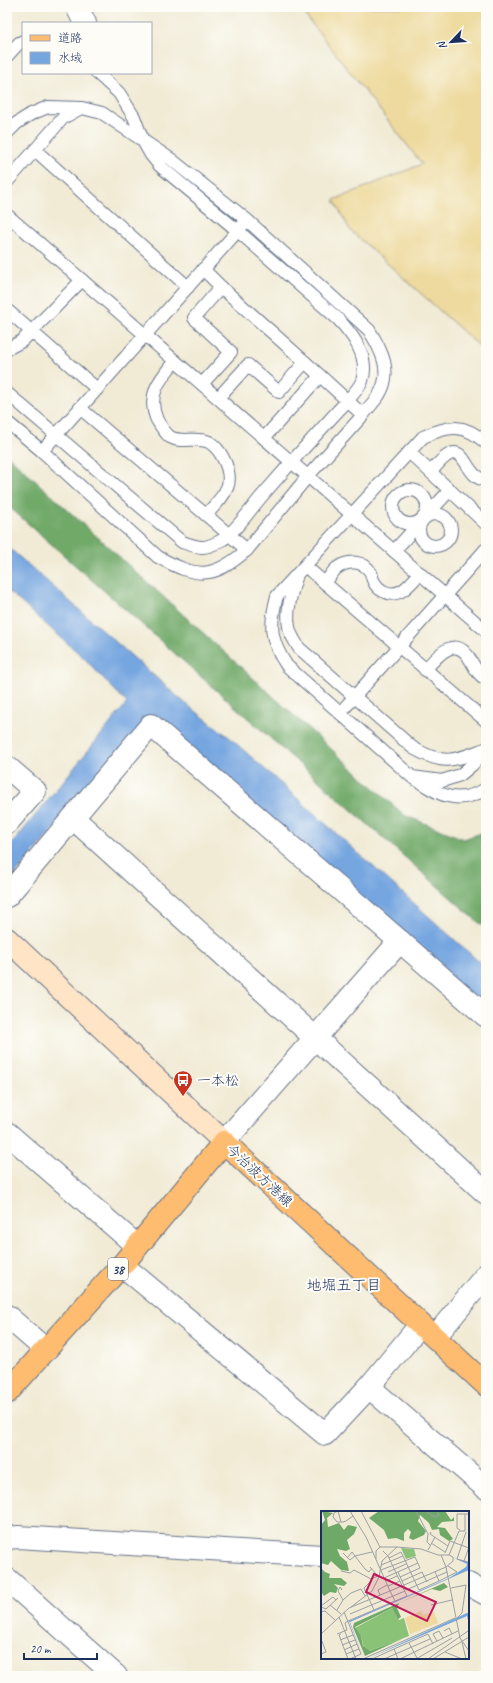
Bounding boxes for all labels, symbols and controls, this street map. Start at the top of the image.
legend [22,22,152,74]
north arrow [431,22,471,62]
text: 道路 [58,30,82,46]
text: N [433,38,450,52]
text: 水域 [58,50,82,66]
bus stop icon: 一本松 [172,1069,194,1097]
place label: 一本松 [197,1072,239,1089]
street label: 今治波方港線 [223,1141,296,1210]
road number: 38 [108,1258,128,1280]
district label: 地堀五丁目 [306,1276,382,1295]
inset map [321,1511,469,1659]
scale bar [24,1635,97,1661]
text: 20 m [30,1641,52,1657]

